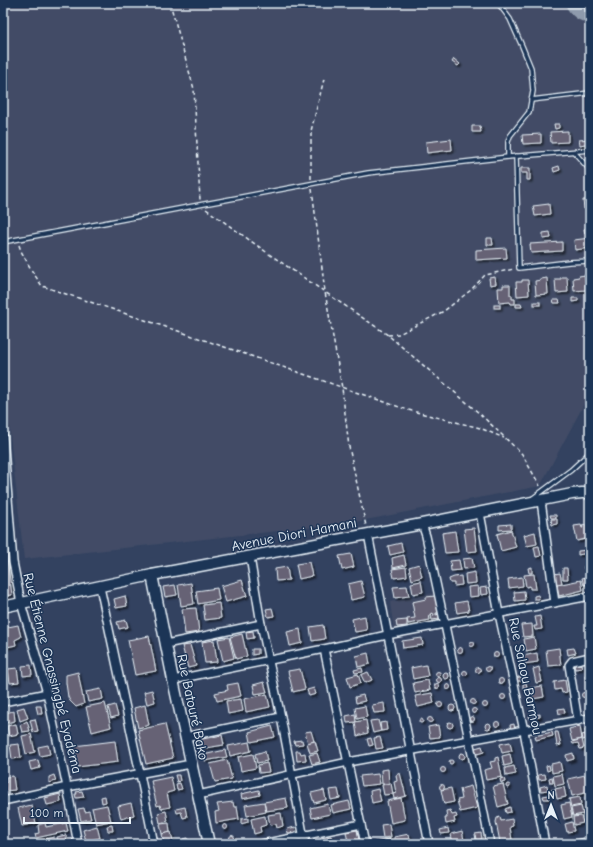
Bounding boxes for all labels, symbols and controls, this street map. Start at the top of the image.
street label: Avenue Diori Hamani [230,514,358,555]
street label: Rue Étienne Gnassingbé Eyadéma [19,571,86,775]
street label: Rue Salaou Barmou [505,616,546,736]
street label: Rue Batouré Bako [173,653,212,762]
north arrow [531,785,571,825]
text: N [547,789,555,802]
scale bar [24,799,130,825]
text: 100 m [30,806,63,820]

